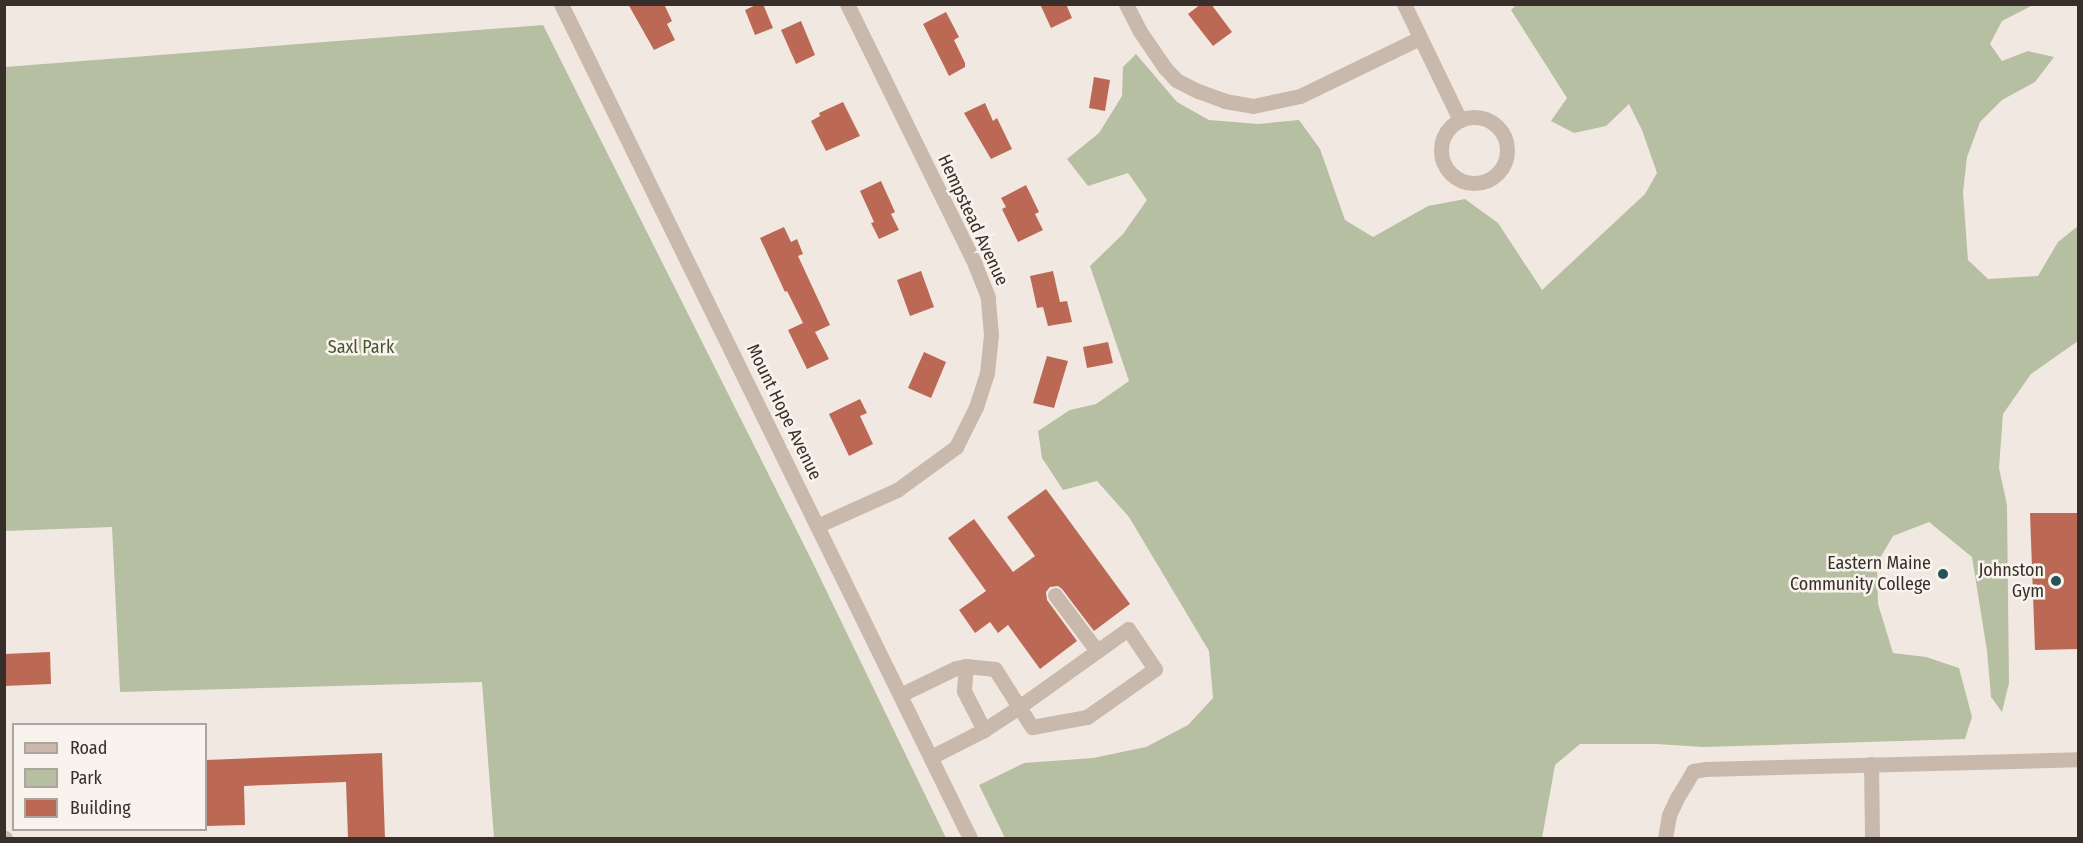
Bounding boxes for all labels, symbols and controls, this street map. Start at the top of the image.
street label: Hempstead Avenue [933,151,1013,289]
park label: Saxl Park [328,336,394,358]
street label: Mount Hope Avenue [742,341,826,483]
place label: Eastern Maine Community College [1790,553,1931,596]
place label: Johnston Gym [1978,560,2044,602]
marker: Eastern Maine Community College [1936,567,1950,581]
marker: Johnston Gym [2049,574,2063,588]
legend [12,723,207,831]
text: Road [70,737,107,759]
text: Park [70,767,102,789]
text: Building [70,797,131,819]

